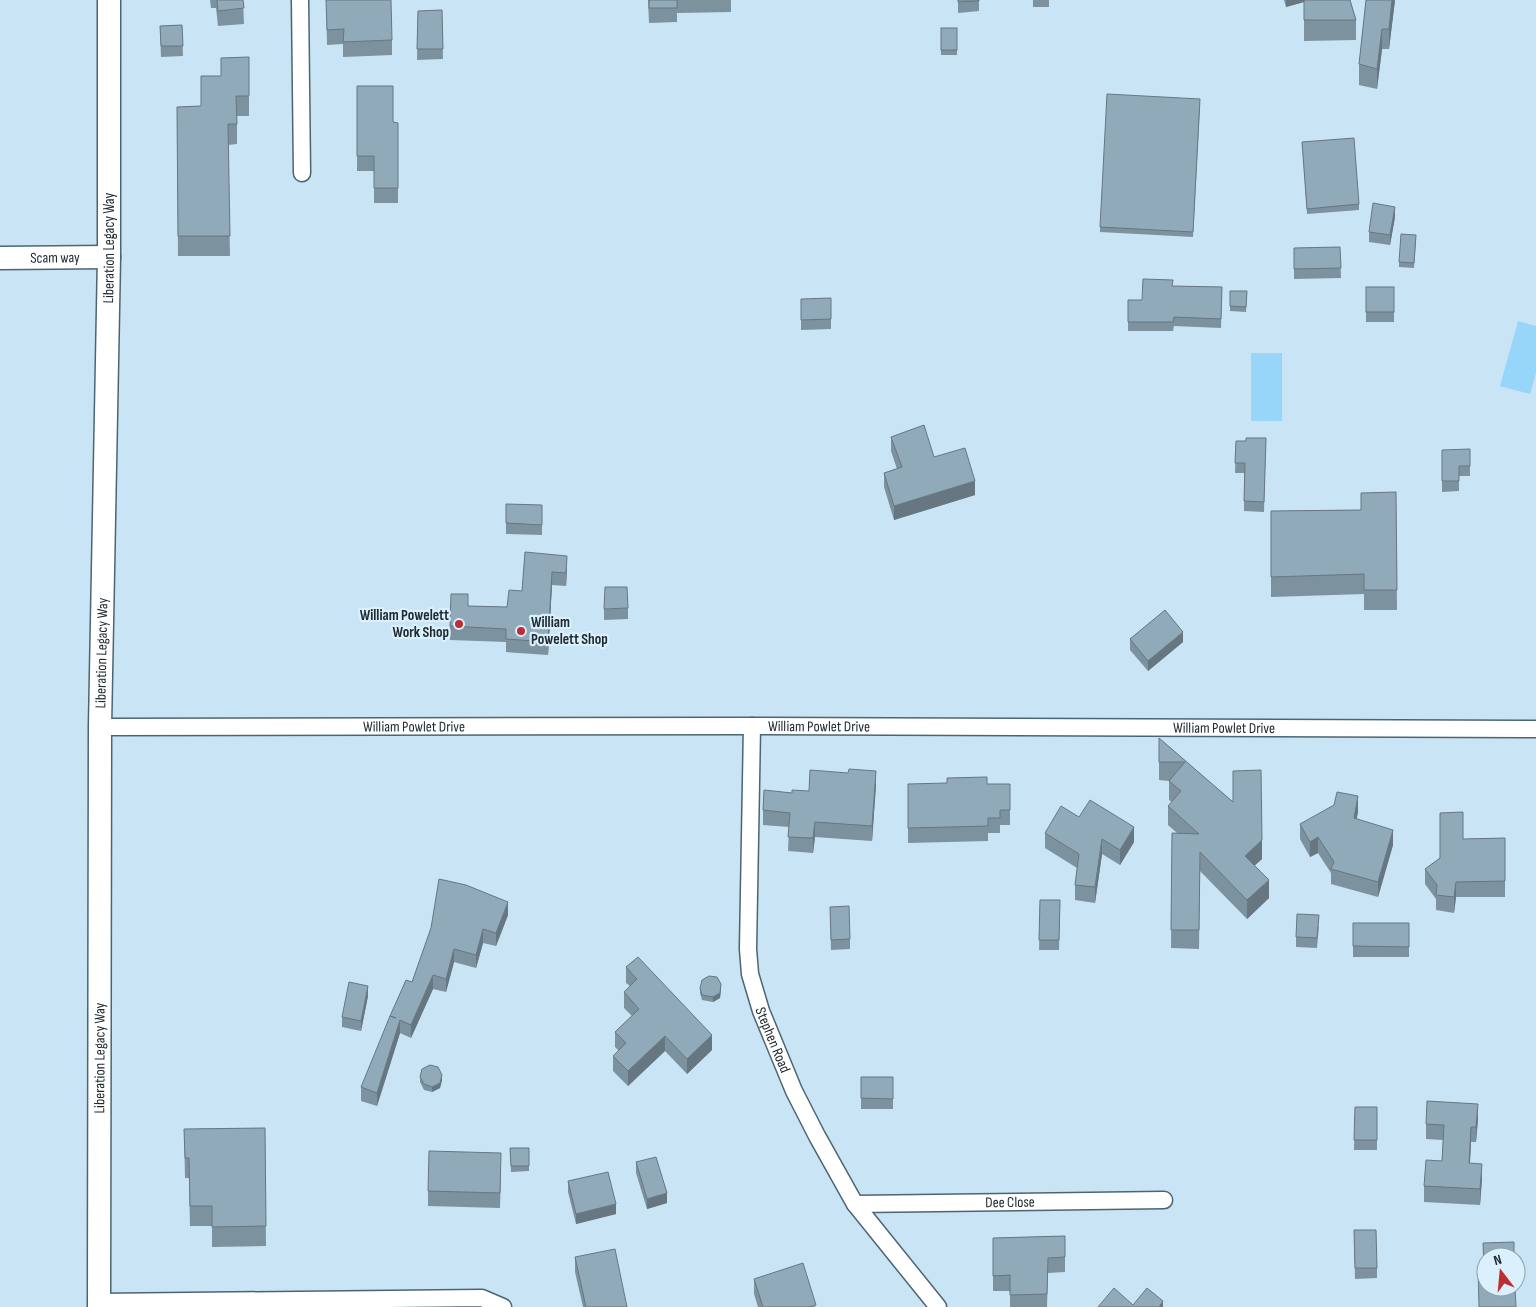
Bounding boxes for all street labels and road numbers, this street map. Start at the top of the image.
street label: Liberation Legacy Way [99,192,119,304]
street label: Scam way [30,248,80,268]
street label: Liberation Legacy Way [91,597,112,709]
street label: William Powlet Drive [363,717,465,737]
street label: William Powlet Drive [768,717,870,736]
street label: William Powlet Drive [1173,719,1275,738]
street label: Liberation Legacy Way [90,1002,110,1113]
street label: Stephen Road [750,1005,794,1076]
street label: Dee Close [985,1193,1035,1212]

